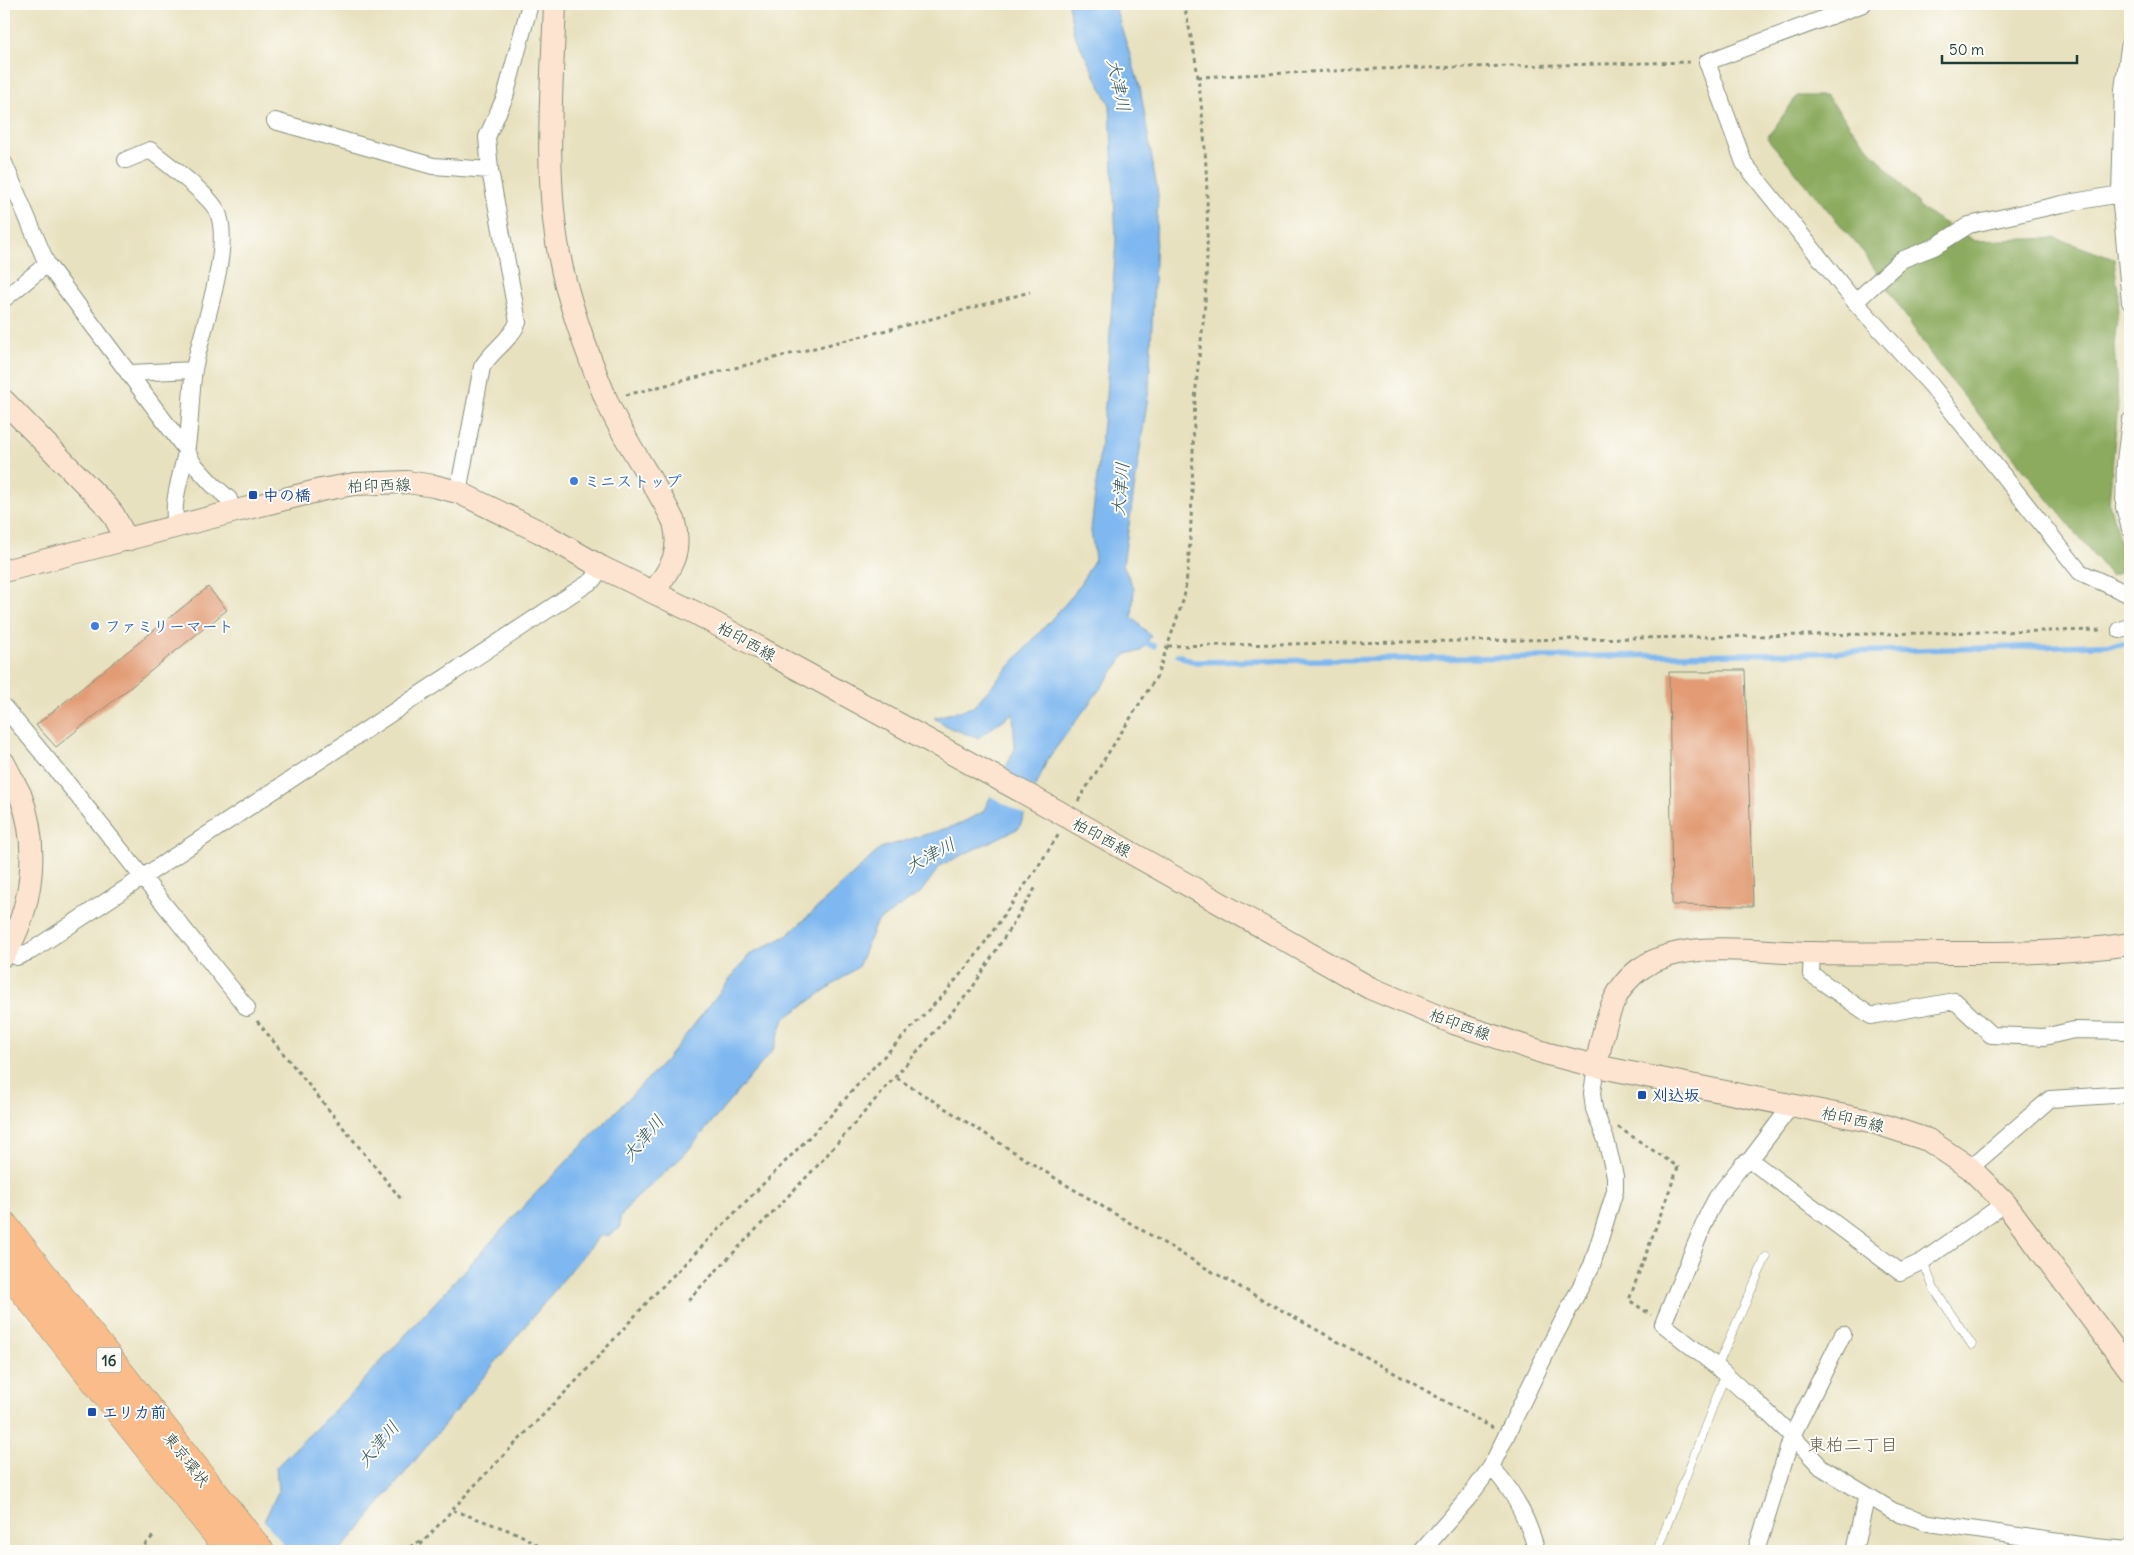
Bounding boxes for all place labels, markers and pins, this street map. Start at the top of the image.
place label: ミニストップ [584,471,682,491]
marker: ミニストップ [568,475,580,487]
place label: 中の橋 [263,485,311,505]
marker: 中の橋 [247,489,259,501]
place label: ファミリーマート [105,616,234,636]
marker: ファミリーマート [89,620,101,632]
place label: 刈込坂 [1652,1085,1700,1105]
marker: 刈込坂 [1636,1089,1648,1101]
place label: エリカ前 [102,1402,166,1422]
marker: エリカ前 [86,1406,98,1418]

